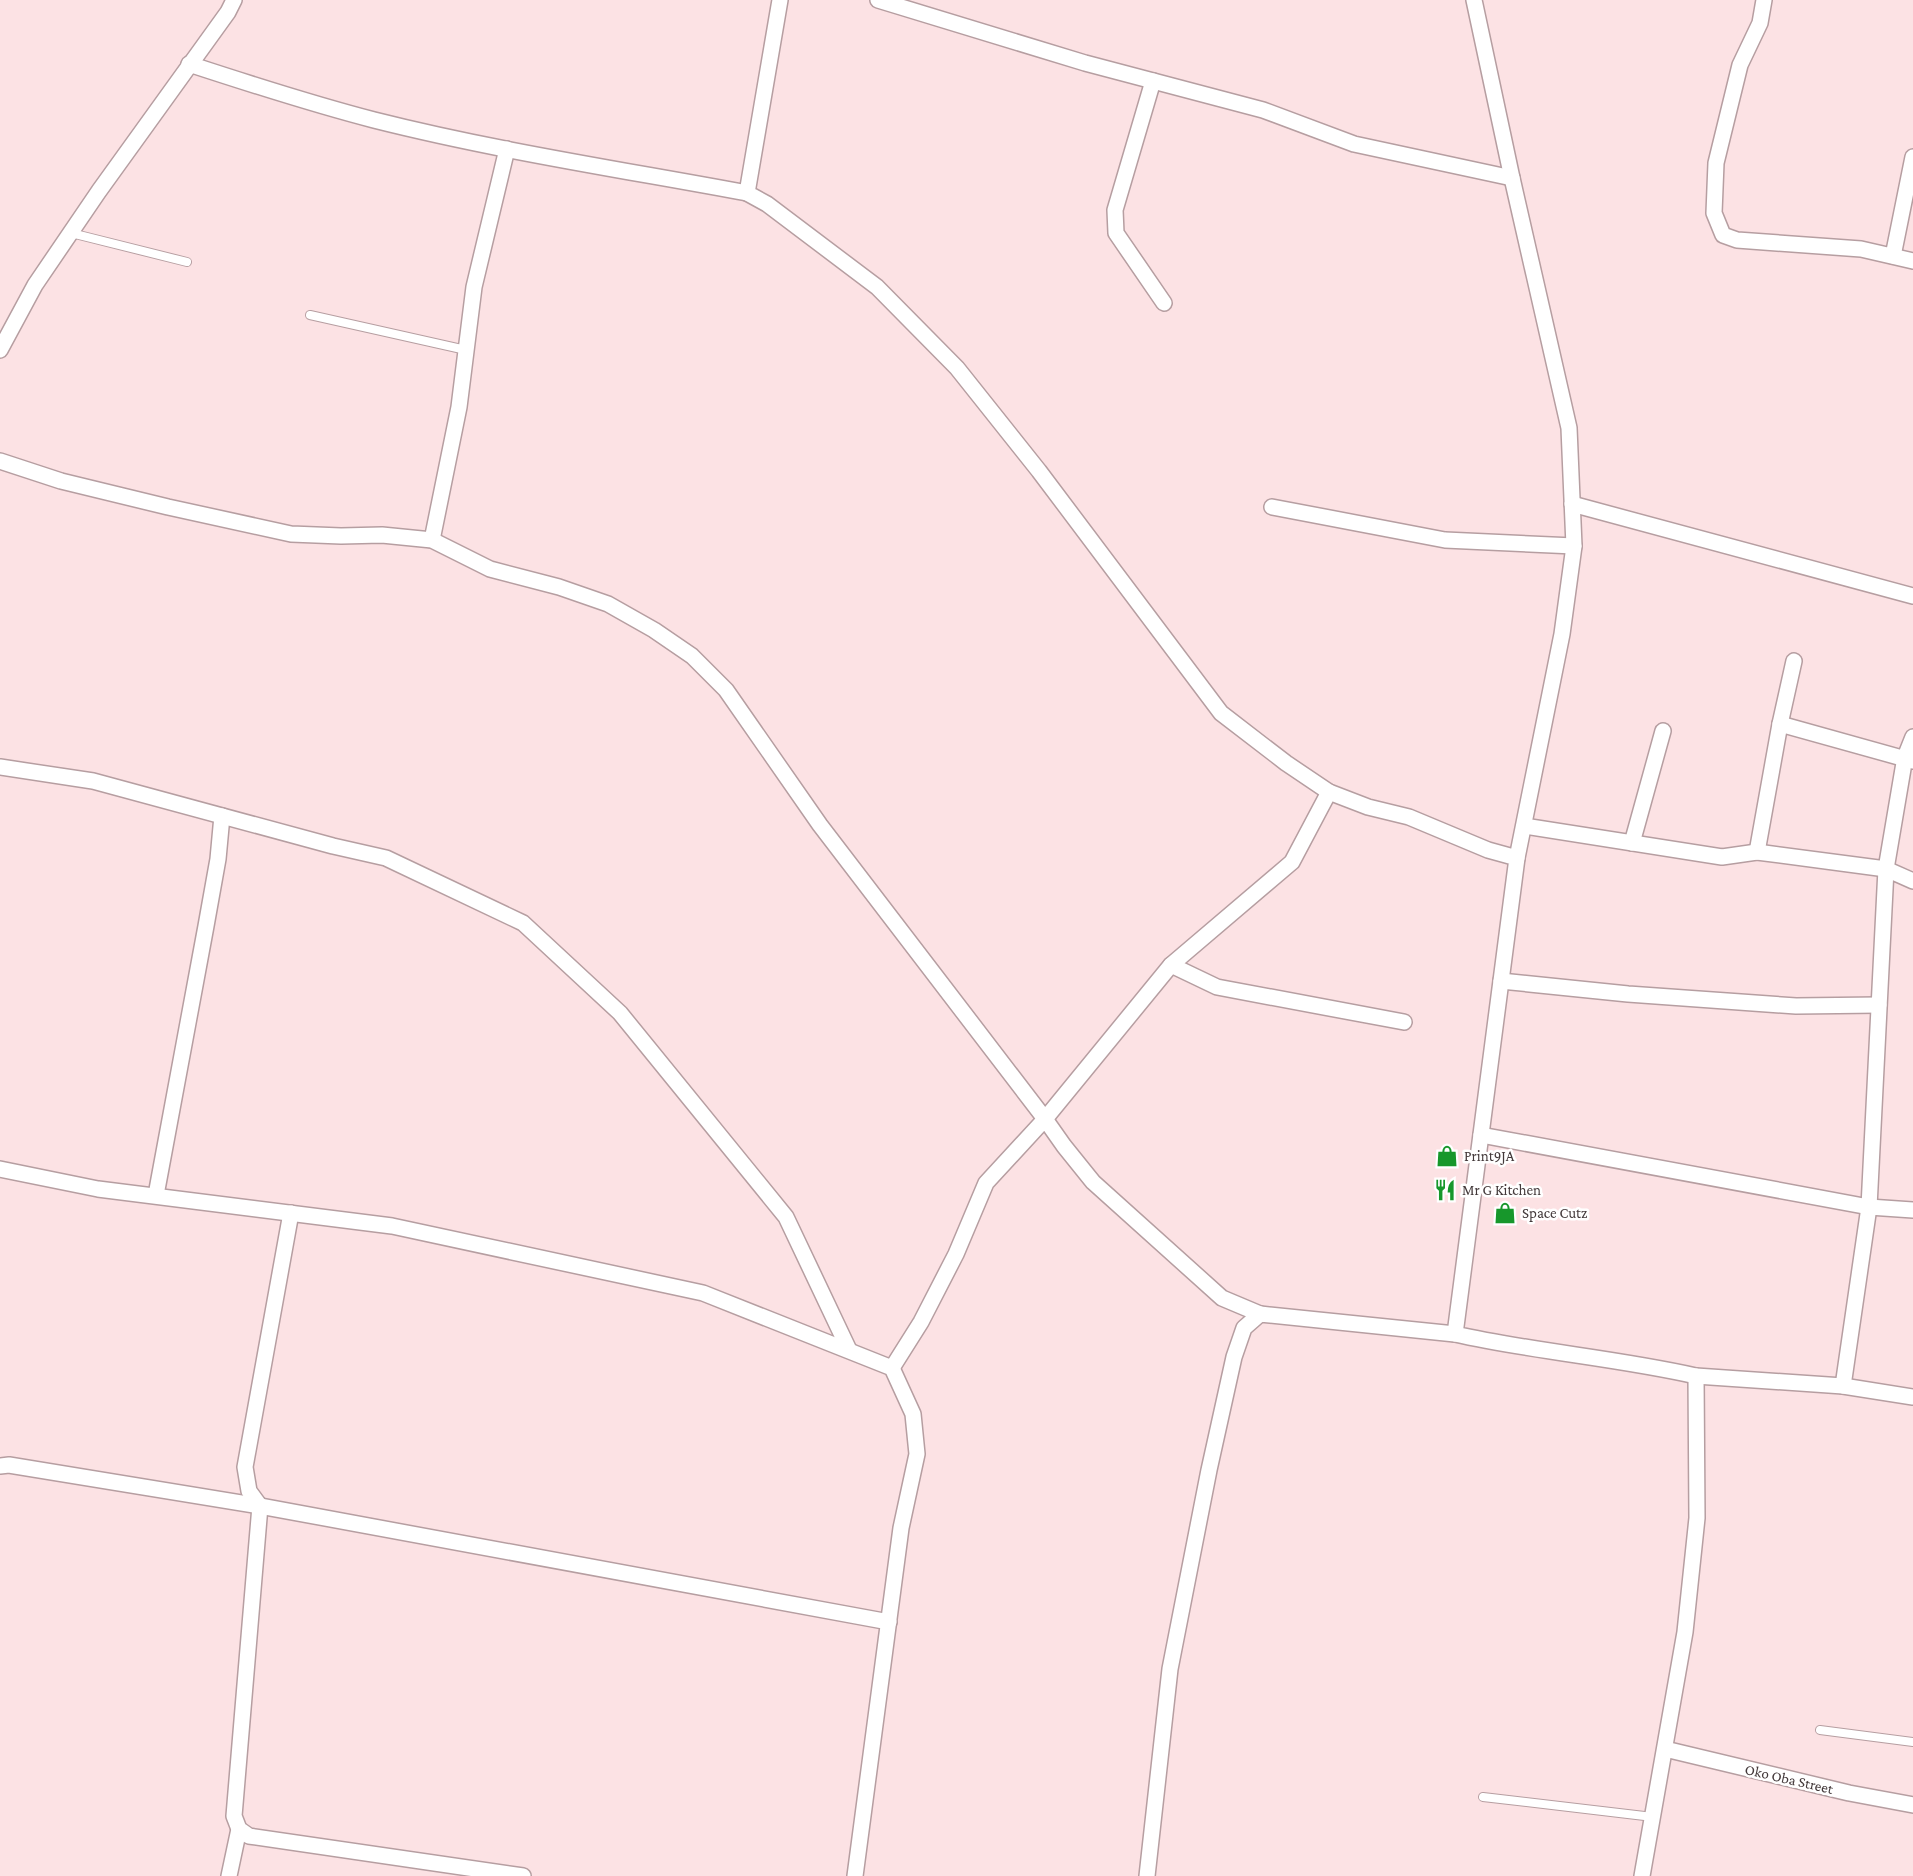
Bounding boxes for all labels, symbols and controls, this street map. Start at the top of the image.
shop icon: Print9JA [1434,1143,1460,1169]
place label: Print9JA [1464,1148,1515,1165]
restaurant icon: Mr G Kitchen [1432,1177,1458,1203]
place label: Mr G Kitchen [1462,1182,1541,1198]
shop icon: Space Cutz [1492,1200,1518,1226]
place label: Space Cutz [1522,1205,1587,1222]
street label: Oko Oba Street [1743,1761,1836,1797]

